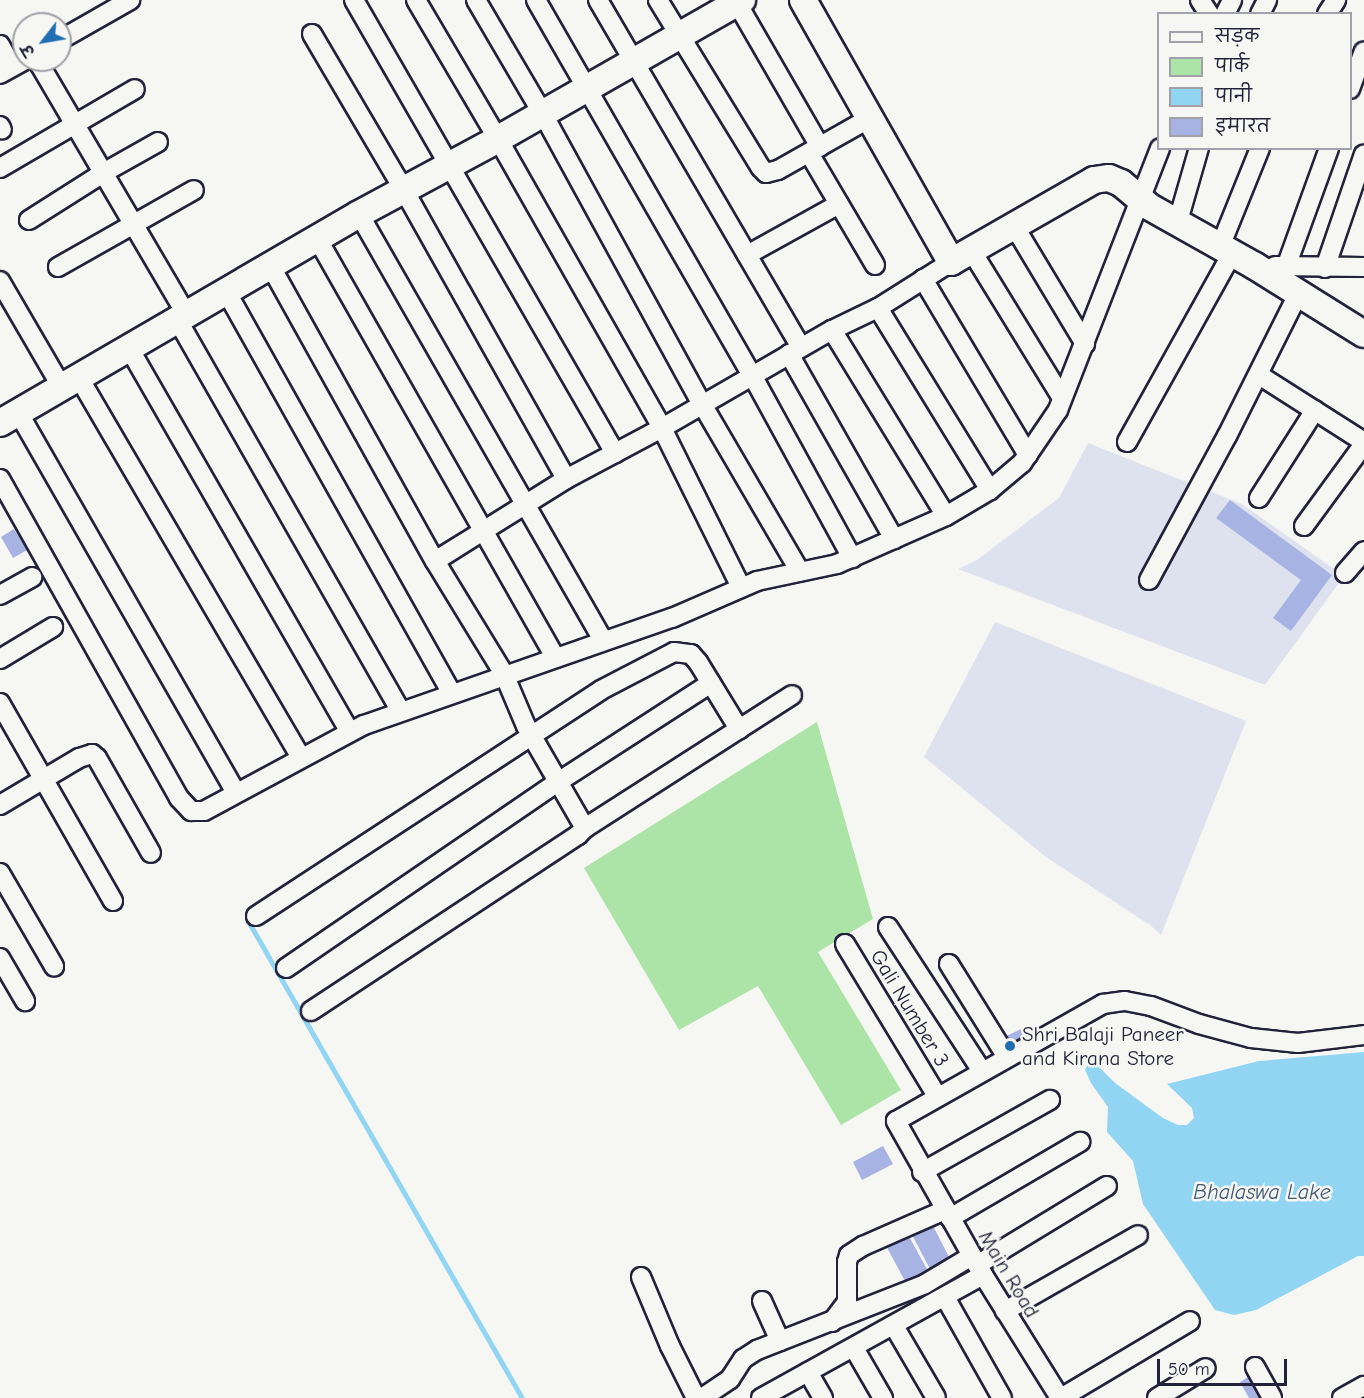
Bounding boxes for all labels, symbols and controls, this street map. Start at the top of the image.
north arrow [12,12,72,72]
legend [1157,12,1352,150]
text: सड़क [1215,26,1259,47]
text: उ [18,41,39,59]
text: पार्क [1215,56,1249,77]
text: पानी [1215,86,1252,107]
text: इमारत [1215,116,1270,137]
street label: Gali Number 3 [865,945,955,1071]
place label: Shri Balaji Paneer and Kirana Store [1022,1021,1184,1071]
marker: Shri Balaji Paneer and Kirana Store [1003,1039,1017,1053]
water label: Bhalaswa Lake [1193,1180,1331,1206]
street label: Main Road [973,1226,1045,1322]
scale bar [1160,1347,1290,1385]
text: 50 m [1168,1359,1210,1380]

